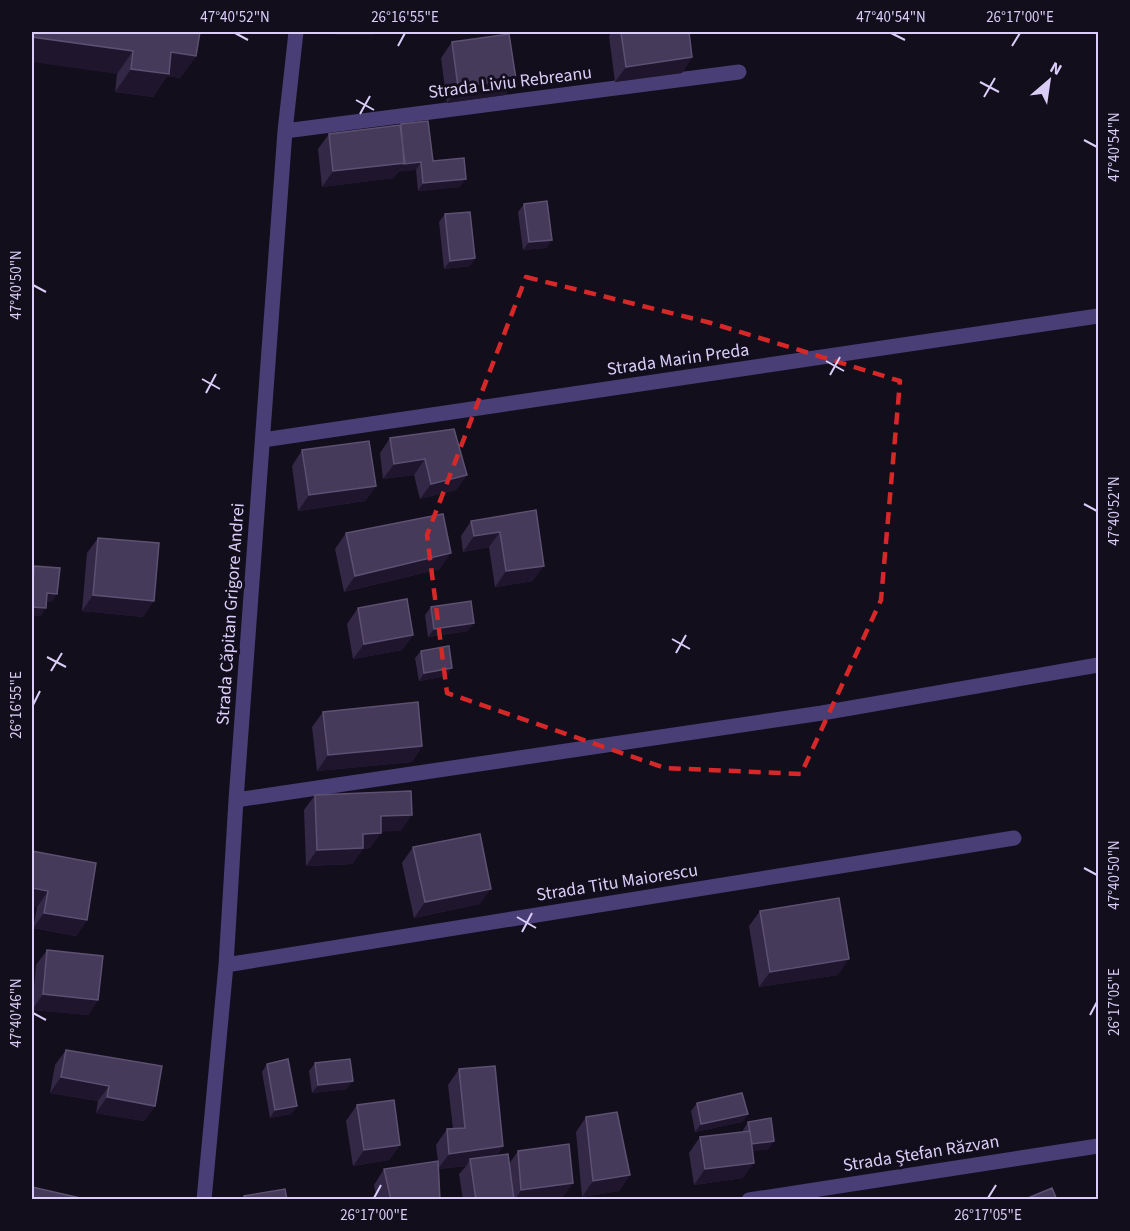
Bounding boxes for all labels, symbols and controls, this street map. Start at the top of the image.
text: 47°40'52"N [200,7,270,28]
text: 26°16'55"E [371,7,439,28]
text: 47°40'54"N [856,7,926,28]
text: 26°17'00"E [986,7,1054,28]
north arrow [1019,51,1079,111]
text: N [1046,57,1066,81]
street label: Strada Liviu Rebreanu [427,60,593,105]
text: 47°40'54"N [1104,112,1125,182]
text: 47°40'50"N [6,250,27,320]
street label: Strada Marin Preda [605,337,751,382]
text: 47°40'52"N [1104,476,1125,546]
street label: Strada Căpitan Grigore Andrei [210,502,251,726]
text: 26°16'55"E [6,671,27,739]
text: 47°40'50"N [1104,840,1125,910]
street label: Strada Titu Maiorescu [534,857,700,908]
text: 26°17'05"E [1104,968,1125,1036]
text: 47°40'46"N [6,978,27,1048]
street label: Strada Ștefan Răzvan [841,1129,1001,1178]
text: 26°17'00"E [340,1205,408,1226]
text: 26°17'05"E [954,1205,1022,1226]

